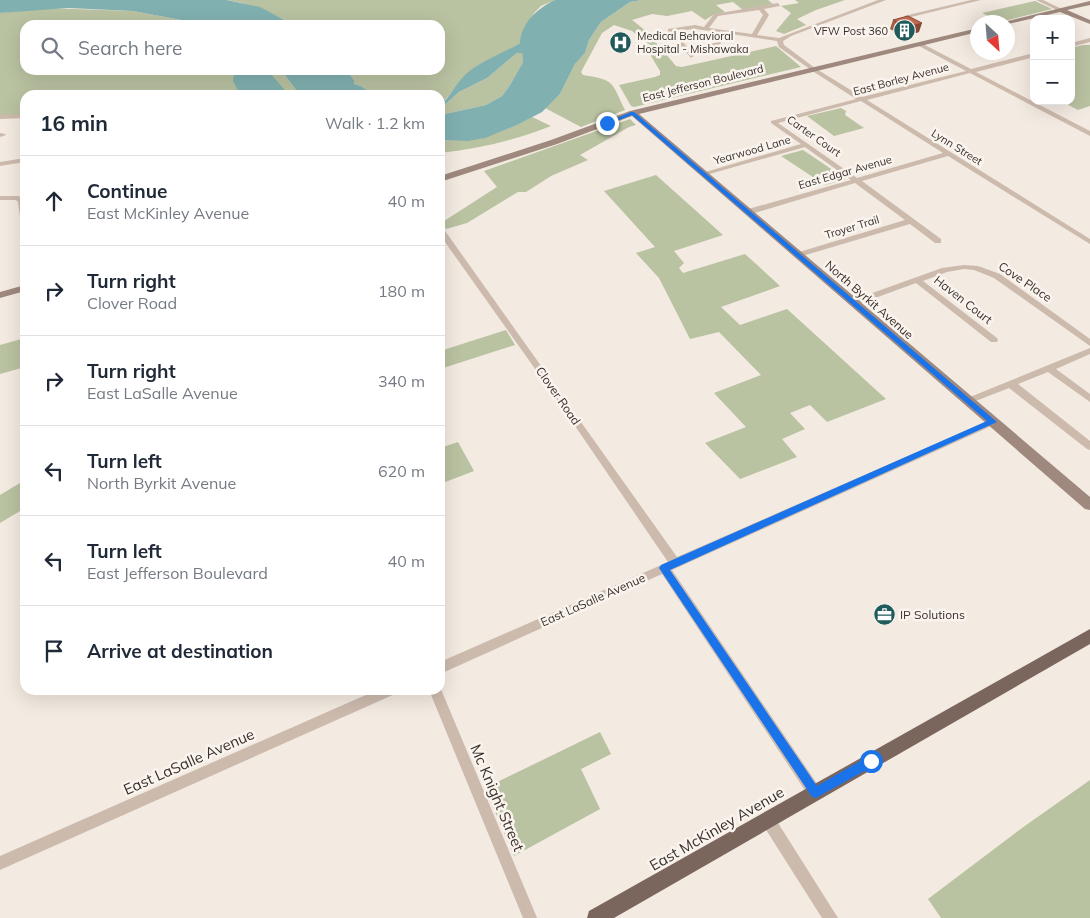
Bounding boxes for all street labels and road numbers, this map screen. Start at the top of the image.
street label: East Borley Avenue [852,59,950,98]
street label: East Jefferson Boulevard [641,61,765,105]
street label: Carter Court [784,112,844,160]
street label: Lynn Street [929,126,985,168]
street label: Yearwood Lane [711,132,792,168]
street label: East Edgar Avenue [797,152,893,192]
street label: Troyer Trail [823,212,881,242]
street label: North Byrkit Avenue [822,257,916,342]
street label: Cove Place [996,258,1055,305]
street label: Haven Court [931,272,995,327]
street label: Clover Road [533,364,584,428]
street label: East LaSalle Avenue [538,570,647,629]
street label: East LaSalle Avenue [120,724,257,799]
street label: Mc Knight Street [466,741,529,854]
street label: East McKinley Avenue [646,782,787,875]

